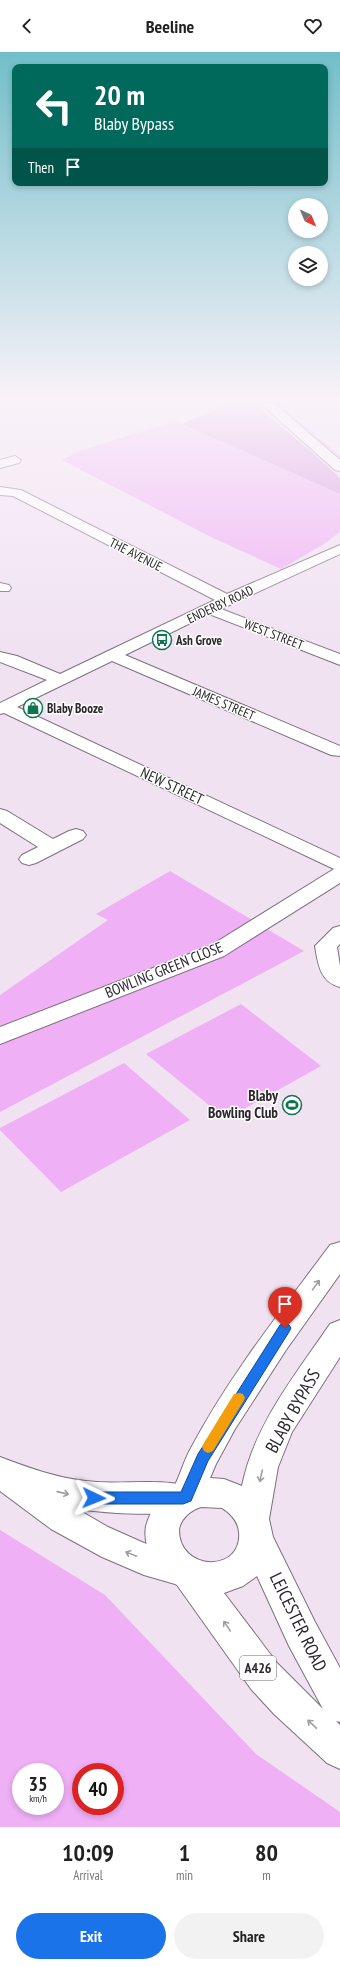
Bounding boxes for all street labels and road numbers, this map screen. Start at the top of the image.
street label: THE AVENUE [106,534,165,575]
street label: ENDERBY ROAD [184,582,256,627]
street label: WEST STREET [242,615,306,654]
street label: JAMES STREET [189,682,258,724]
street label: NEW STREET [138,763,207,809]
street label: BOWLING GREEN CLOSE [102,937,226,1002]
street label: BLABY BYPASS [260,1364,325,1457]
street label: LEICESTER ROAD [265,1569,332,1675]
road number: A426 [240,1656,276,1680]

